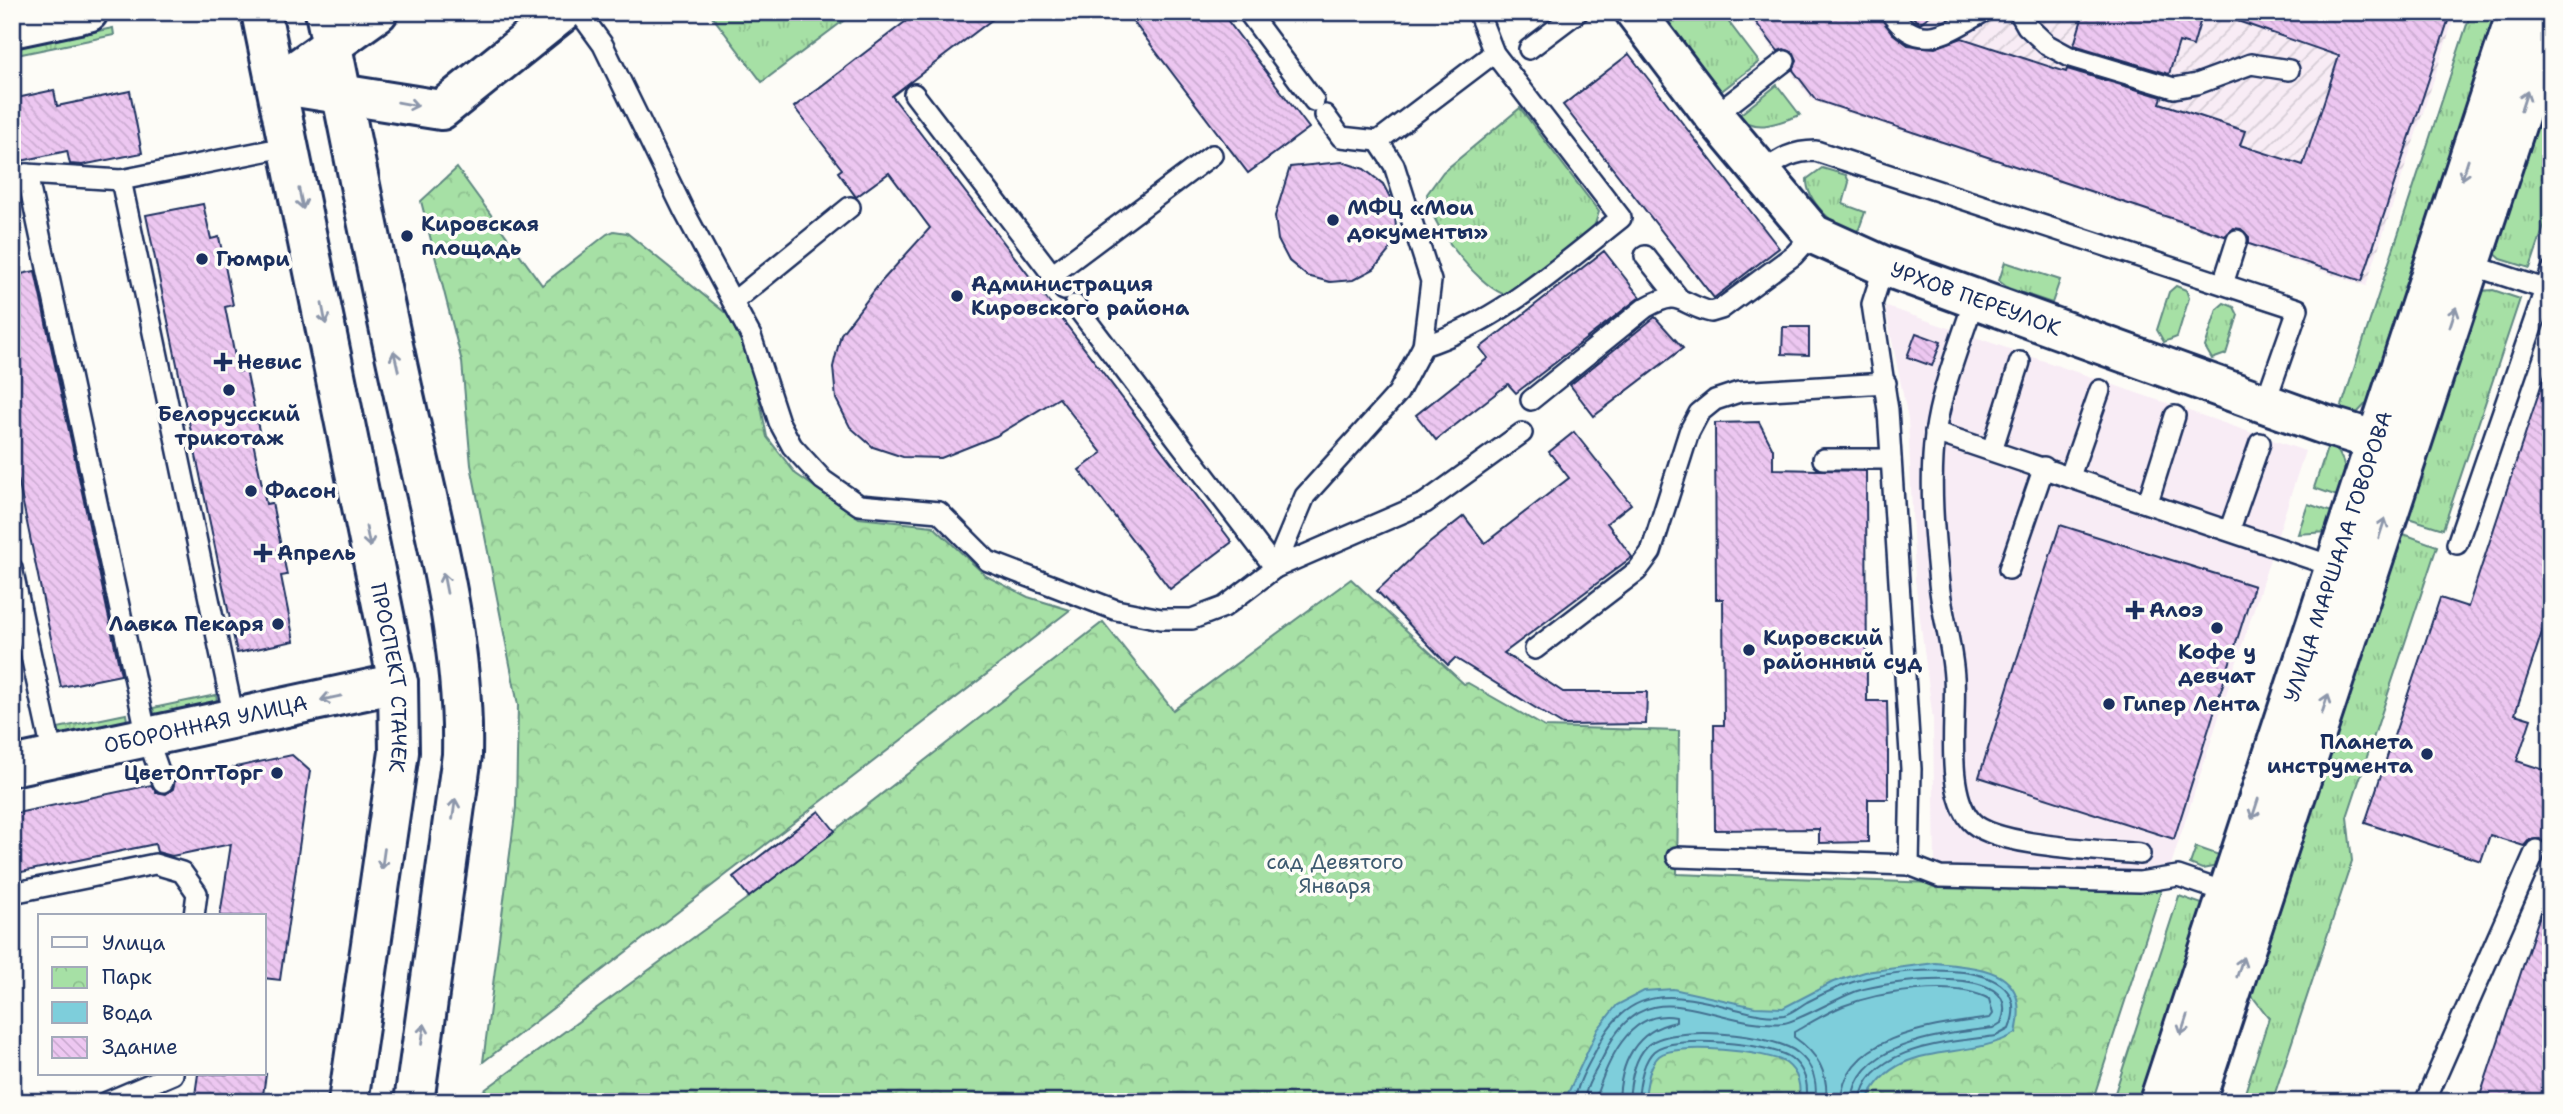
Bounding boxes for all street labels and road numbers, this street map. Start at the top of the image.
street label: УРХОВ ПЕРЕУЛОК [1887,255,2065,343]
street label: УЛИЦА МАРШАЛА ГОВОРОВА [2277,408,2399,706]
street label: ПРОСПЕКТ СТАЧЕК [364,581,414,775]
street label: ОБОРОННАЯ УЛИЦА [101,689,310,760]

